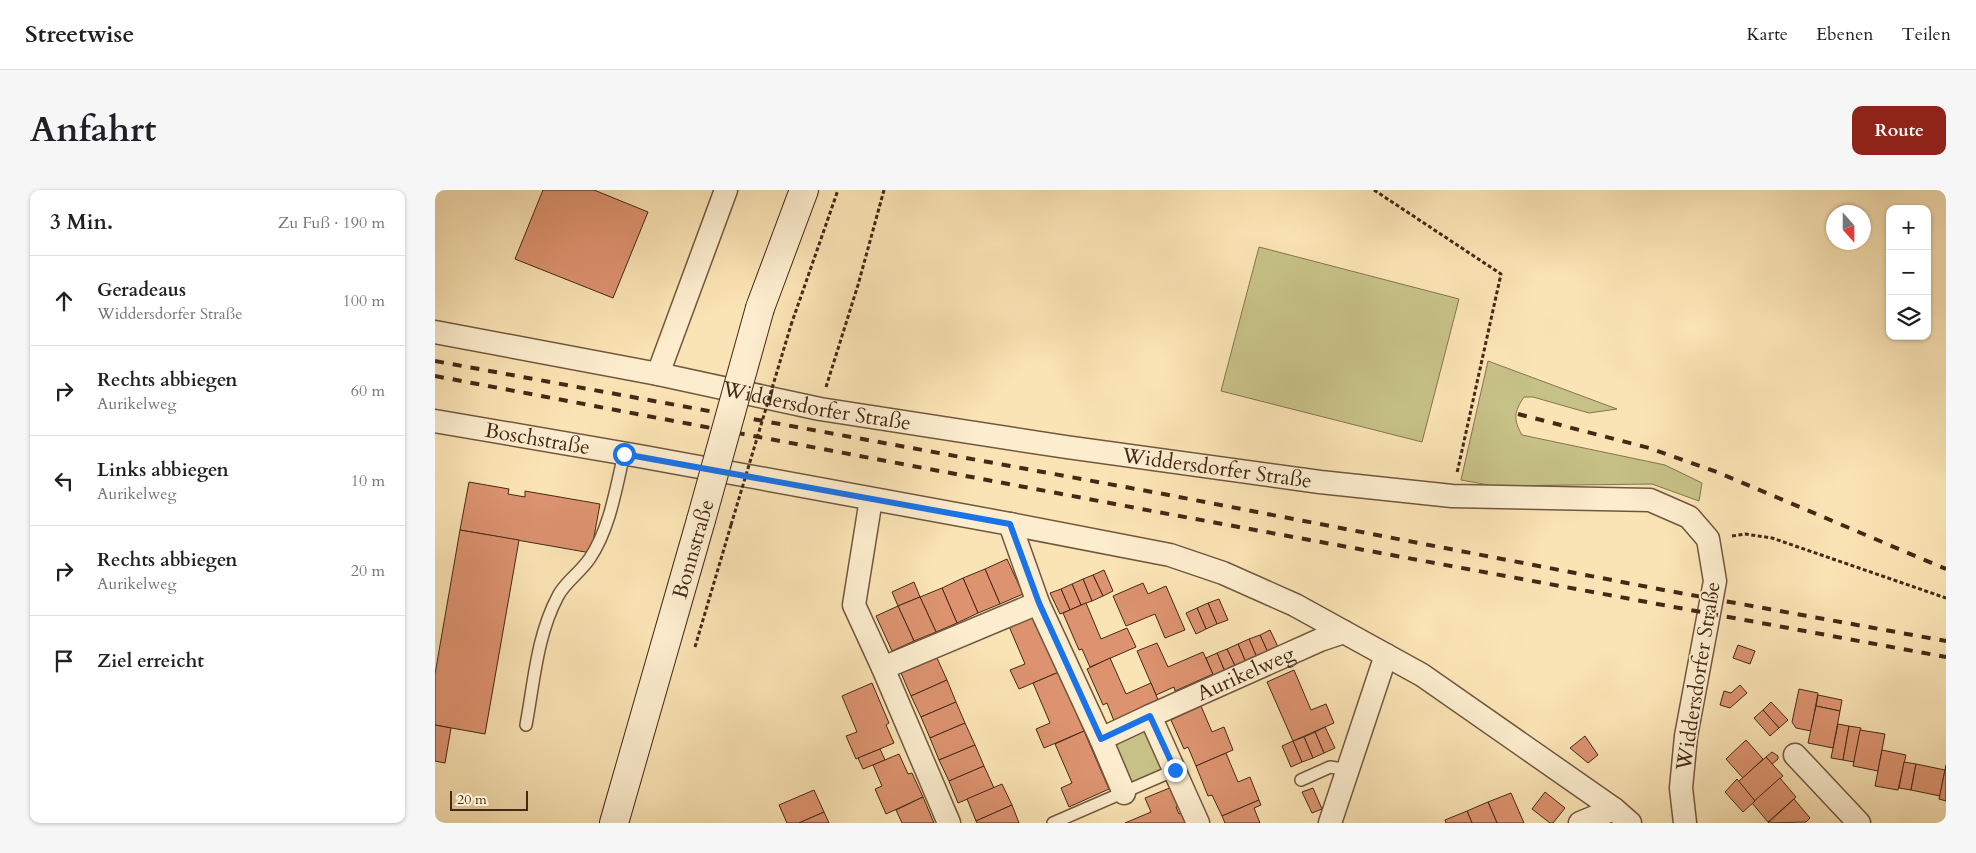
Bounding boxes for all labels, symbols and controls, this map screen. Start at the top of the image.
text: Streetwise [25,18,134,51]
text: Karte [1746,22,1788,47]
text: Ebenen [1816,22,1874,47]
text: Teilen [1902,22,1951,47]
text: Anfahrt [30,106,156,154]
button: Route [1852,106,1946,155]
north arrow [1826,205,1871,250]
map controls [1886,205,1931,340]
button: + [1886,205,1931,250]
text: 3 Min. [50,208,113,237]
text: Zu Fuß · 190 m [278,212,385,234]
button: − [1886,250,1931,295]
text: Geradeaus [97,277,186,303]
icon: ahead [50,287,78,315]
text: 100 m [343,290,385,312]
button: layers [1886,295,1931,340]
text: Widdersdorfer Straße [97,303,243,325]
text: Rechts abbiegen [97,367,238,393]
street label: Widdersdorfer Straße [719,374,913,438]
icon: right [50,377,78,405]
text: 60 m [351,380,385,402]
text: Aurikelweg [97,393,176,415]
street label: Boschstraße [483,416,592,462]
street label: Widdersdorfer Straße [1119,441,1314,496]
route start [613,443,636,466]
text: Links abbiegen [97,457,229,483]
icon: left [50,467,78,495]
text: 10 m [351,470,385,492]
text: Aurikelweg [97,483,176,505]
street label: Bonnstraße [665,496,721,602]
text: Rechts abbiegen [97,547,238,573]
icon: right [50,557,78,585]
text: 20 m [351,560,385,582]
text: Aurikelweg [97,573,176,595]
street label: Widdersdorfer Straße [1669,579,1728,774]
street label: Aurikelweg [1192,639,1300,708]
icon: arrive [50,647,78,675]
text: Ziel erreicht [97,648,204,674]
route end [1164,759,1187,782]
scale bar [450,788,527,811]
text: 20 m [457,790,487,809]

